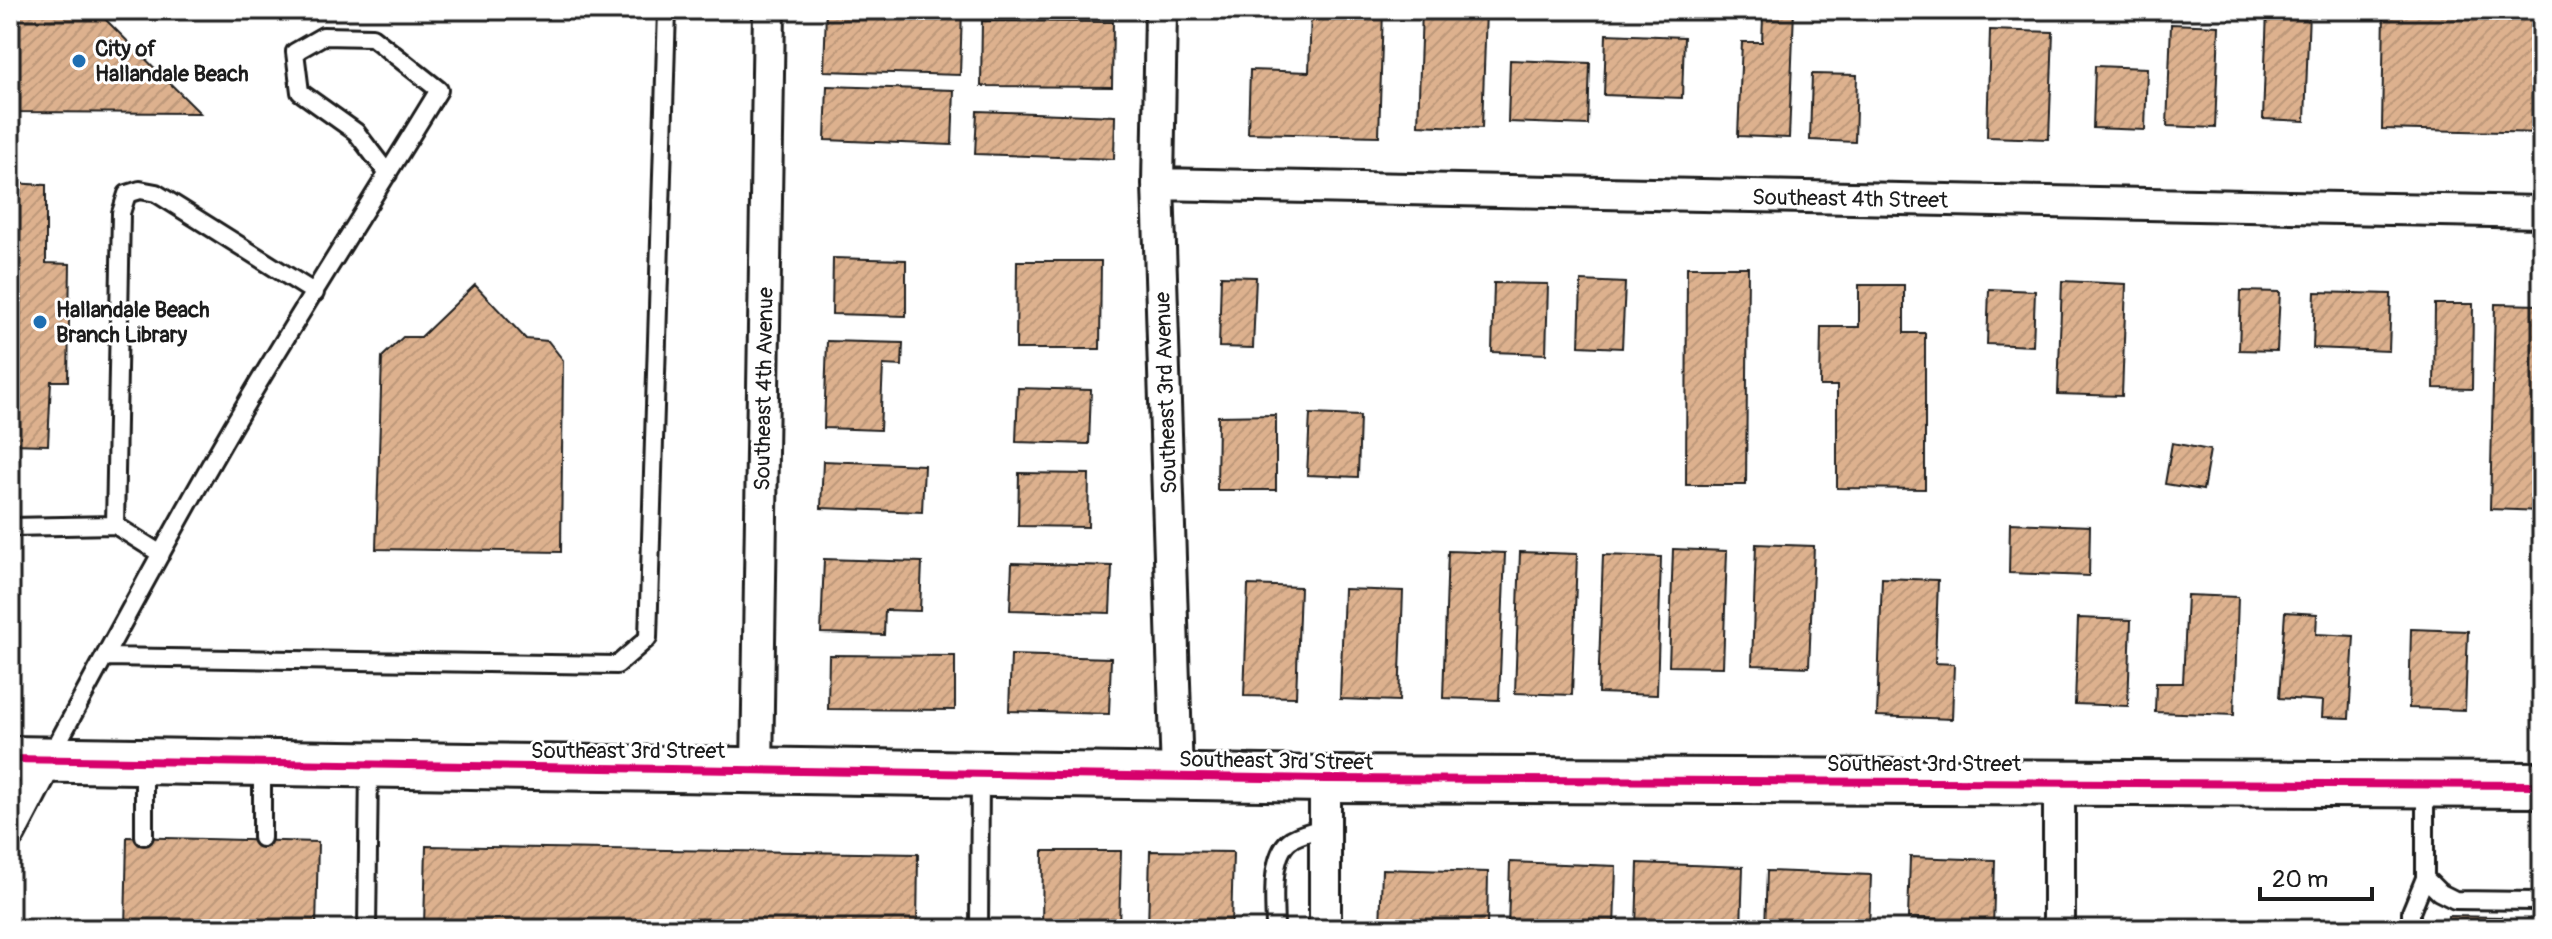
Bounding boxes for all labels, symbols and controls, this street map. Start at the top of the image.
place label: City of Hallandale Beach [95,35,249,88]
marker: City of Hallandale Beach [70,52,88,70]
street label: Southeast 4th Street [1752,183,1948,215]
street label: Southeast 4th Avenue [748,287,780,491]
street label: Southeast 3rd Avenue [1148,291,1184,495]
place label: Hallandale Beach Branch Library [56,296,210,349]
marker: Hallandale Beach Branch Library [31,313,49,331]
street label: Southeast 3rd Street [531,737,725,765]
street label: Southeast 3rd Street [1179,745,1374,777]
street label: Southeast 3rd Street [1827,750,2021,778]
scale bar [2260,851,2372,901]
text: 20 m [2272,865,2328,894]

